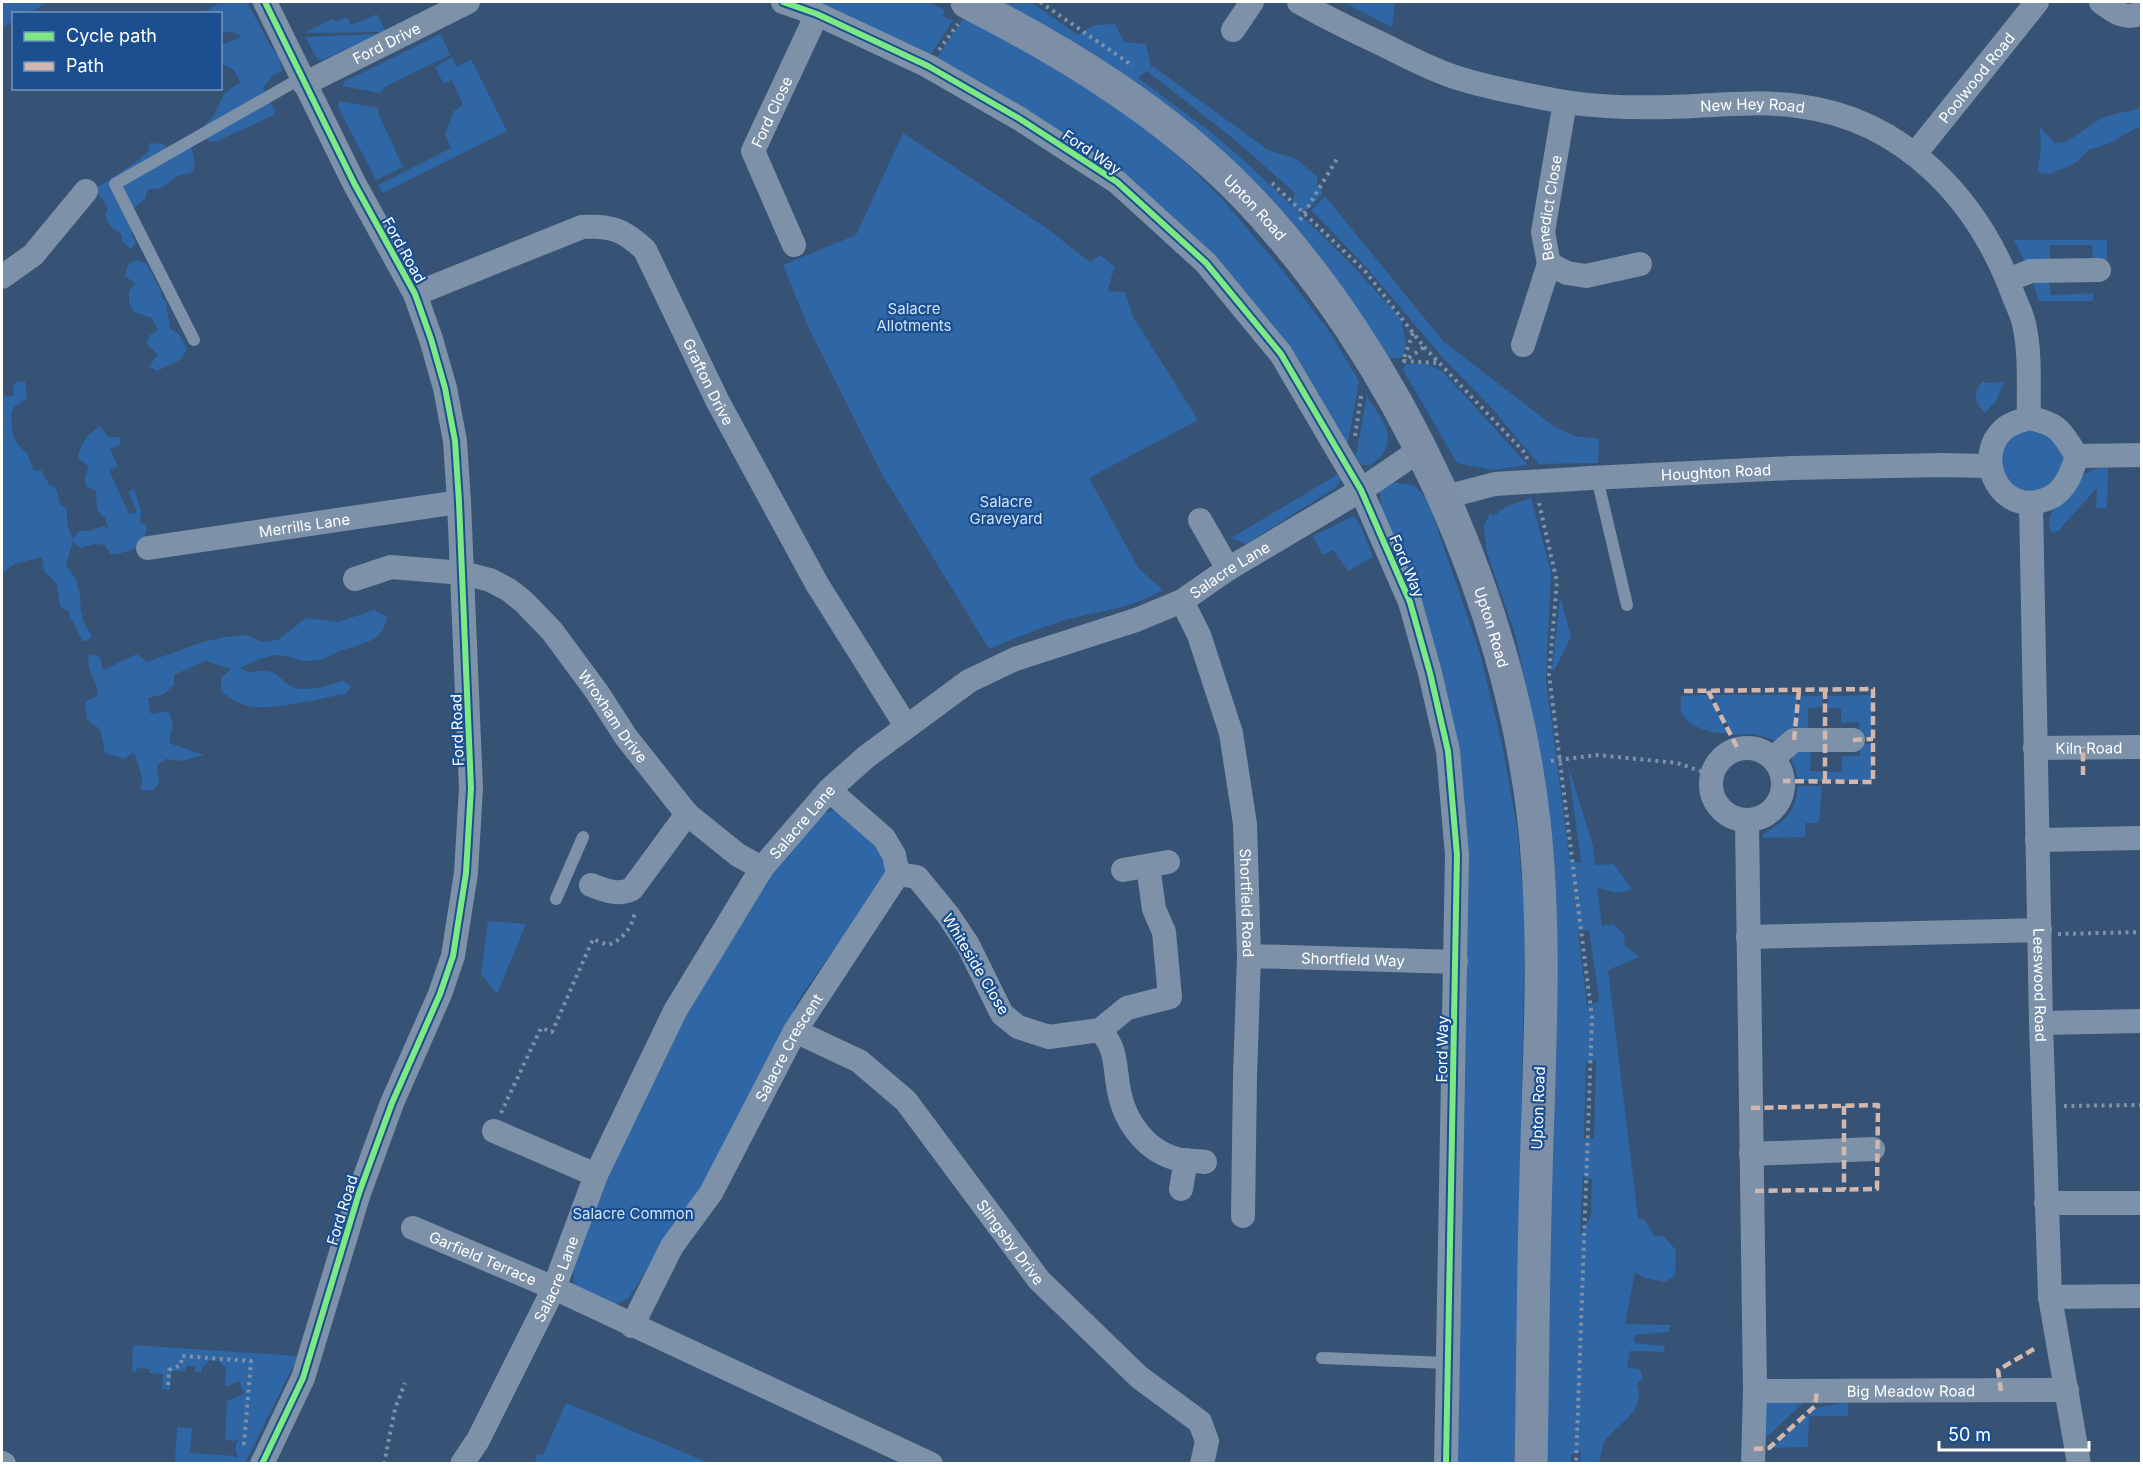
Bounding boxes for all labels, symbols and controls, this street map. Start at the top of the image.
legend [12,12,222,90]
street label: Ford Drive [349,18,423,68]
text: Cycle path [66,25,157,46]
street label: Poolwood Road [1934,28,2018,127]
text: Path [66,55,104,76]
street label: Ford Close [747,73,796,150]
street label: New Hey Road [1700,94,1806,116]
street label: Ford Way [1059,125,1125,179]
street label: Benedict Close [1533,154,1565,262]
street label: Upton Road [1220,170,1291,244]
street label: Ford Road [378,214,430,286]
park label: Salacre Allotments [877,299,952,335]
street label: Grafton Drive [679,335,738,428]
street label: Houghton Road [1661,460,1771,484]
park label: Salacre Graveyard [970,492,1043,528]
street label: Merrills Lane [258,509,351,541]
street label: Ford Way [1385,532,1429,601]
street label: Salacre Lane [1186,537,1273,602]
street label: Upton Road [1470,584,1513,670]
street label: Wroxham Drive [574,666,652,766]
street label: Ford Road [446,694,468,766]
street label: Kiln Road [2055,738,2123,757]
street label: Salacre Lane [765,781,839,862]
street label: Shortfield Road [1236,848,1259,958]
street label: Whiteside Close [938,910,1014,1018]
street label: Leeswood Road [2030,928,2051,1042]
street label: Shortfield Way [1301,948,1406,970]
street label: Salacre Crescent [750,990,827,1105]
street label: Ford Way [1432,1015,1452,1083]
street label: Upton Road [1527,1066,1549,1150]
street label: Ford Road [322,1173,362,1247]
street label: Slingsby Drive [973,1195,1049,1288]
park label: Salacre Common [572,1204,694,1223]
street label: Garfield Terrace [426,1226,540,1289]
street label: Salacre Lane [529,1233,582,1325]
street label: Big Meadow Road [1847,1381,1975,1400]
scale bar [1939,1414,2089,1452]
text: 50 m [1948,1424,1991,1445]

